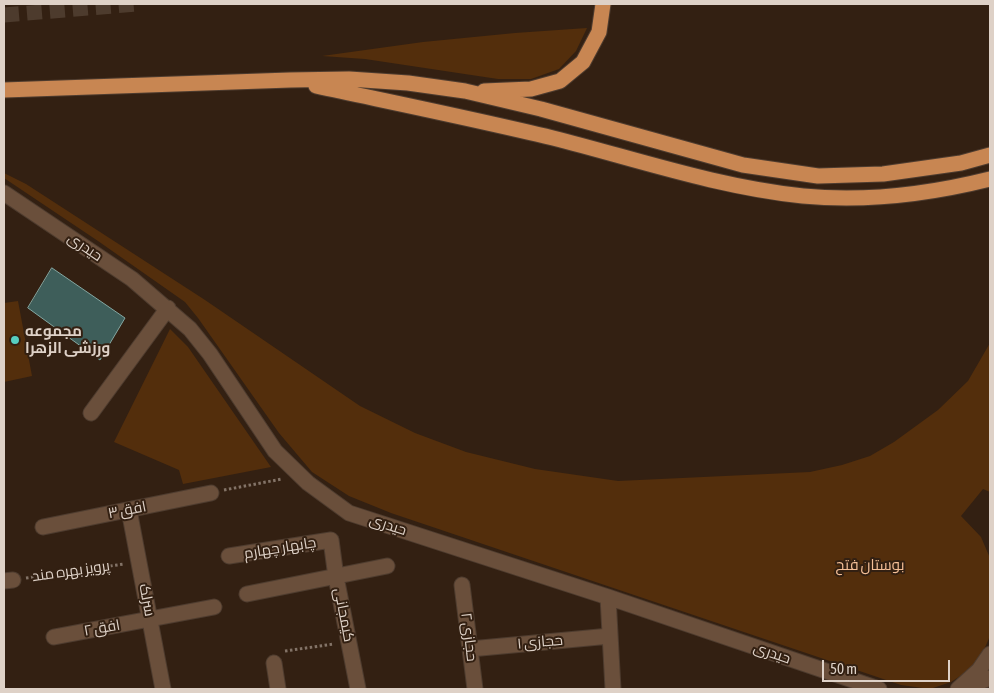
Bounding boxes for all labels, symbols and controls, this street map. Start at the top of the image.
street label: حیدری [64,229,106,265]
place label: مجموعه ورزشی الزهرا [25,322,110,357]
marker: مجموعه ورزشی الزهرا [9,334,21,346]
street label: افق ۳ [106,497,148,523]
street label: حیدری [367,511,409,539]
street label: چابهار چهارم [243,533,317,563]
park label: بوستان فتح [836,556,904,574]
street label: پرویز بهره‌ مند [31,557,111,585]
street label: سرلک [135,582,159,618]
street label: کیمجانی [330,586,358,644]
street label: حجازی ۲ [457,612,481,662]
street label: افق ۲ [82,616,122,640]
street label: حجازی ۱ [516,631,564,653]
street label: حیدری [751,638,793,668]
scale bar [824,650,952,682]
text: 50 m [830,660,857,677]

